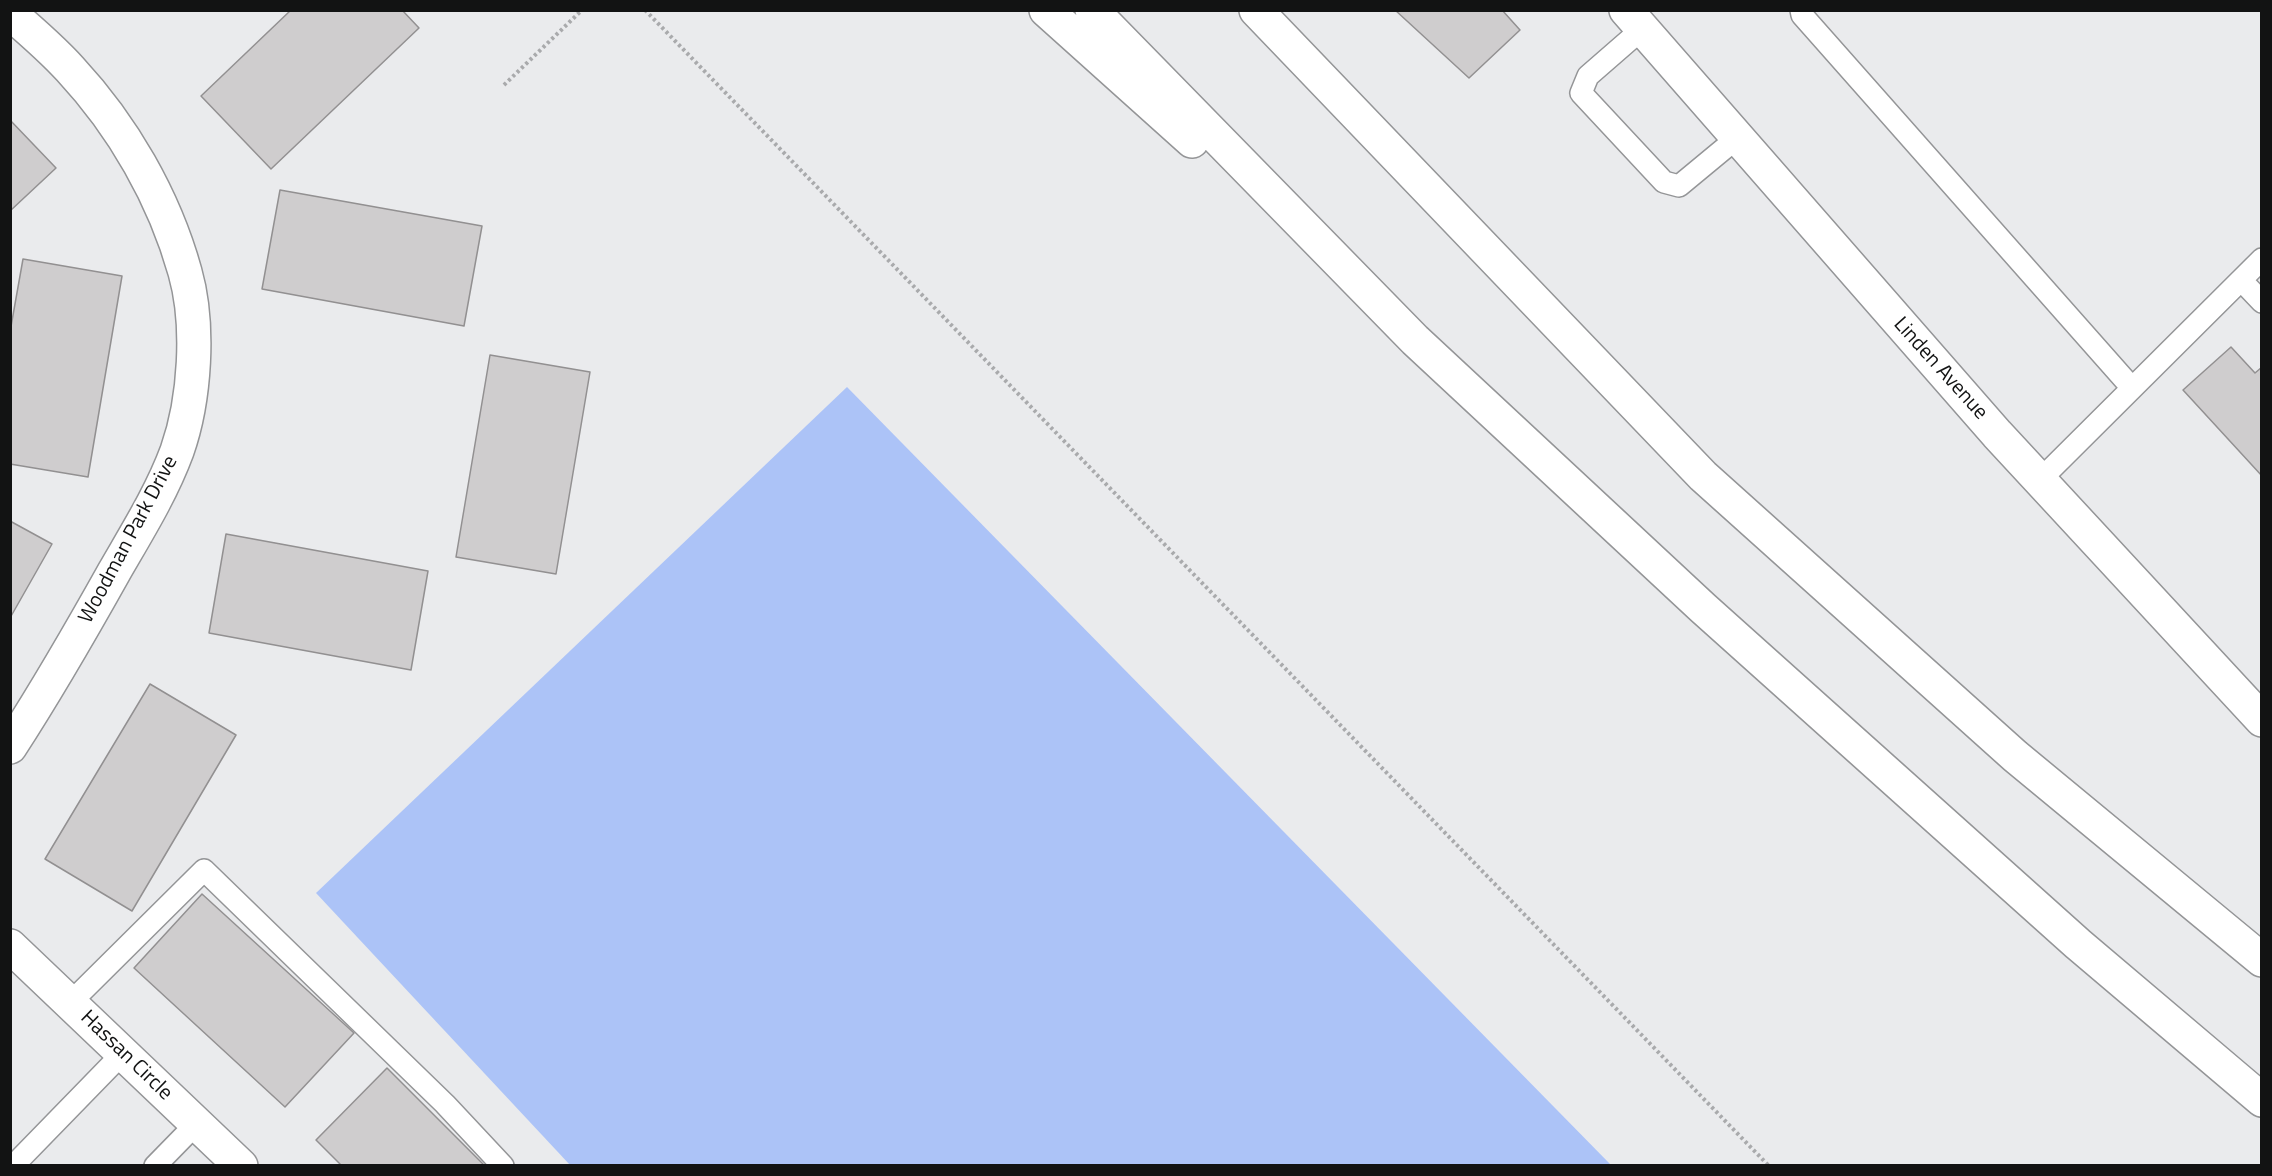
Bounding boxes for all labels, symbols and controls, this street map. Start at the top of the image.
street label: Linden Avenue [1887,313,1993,425]
street label: Woodman Park Drive [74,452,184,628]
street label: Hassan Circle [75,1006,177,1106]

